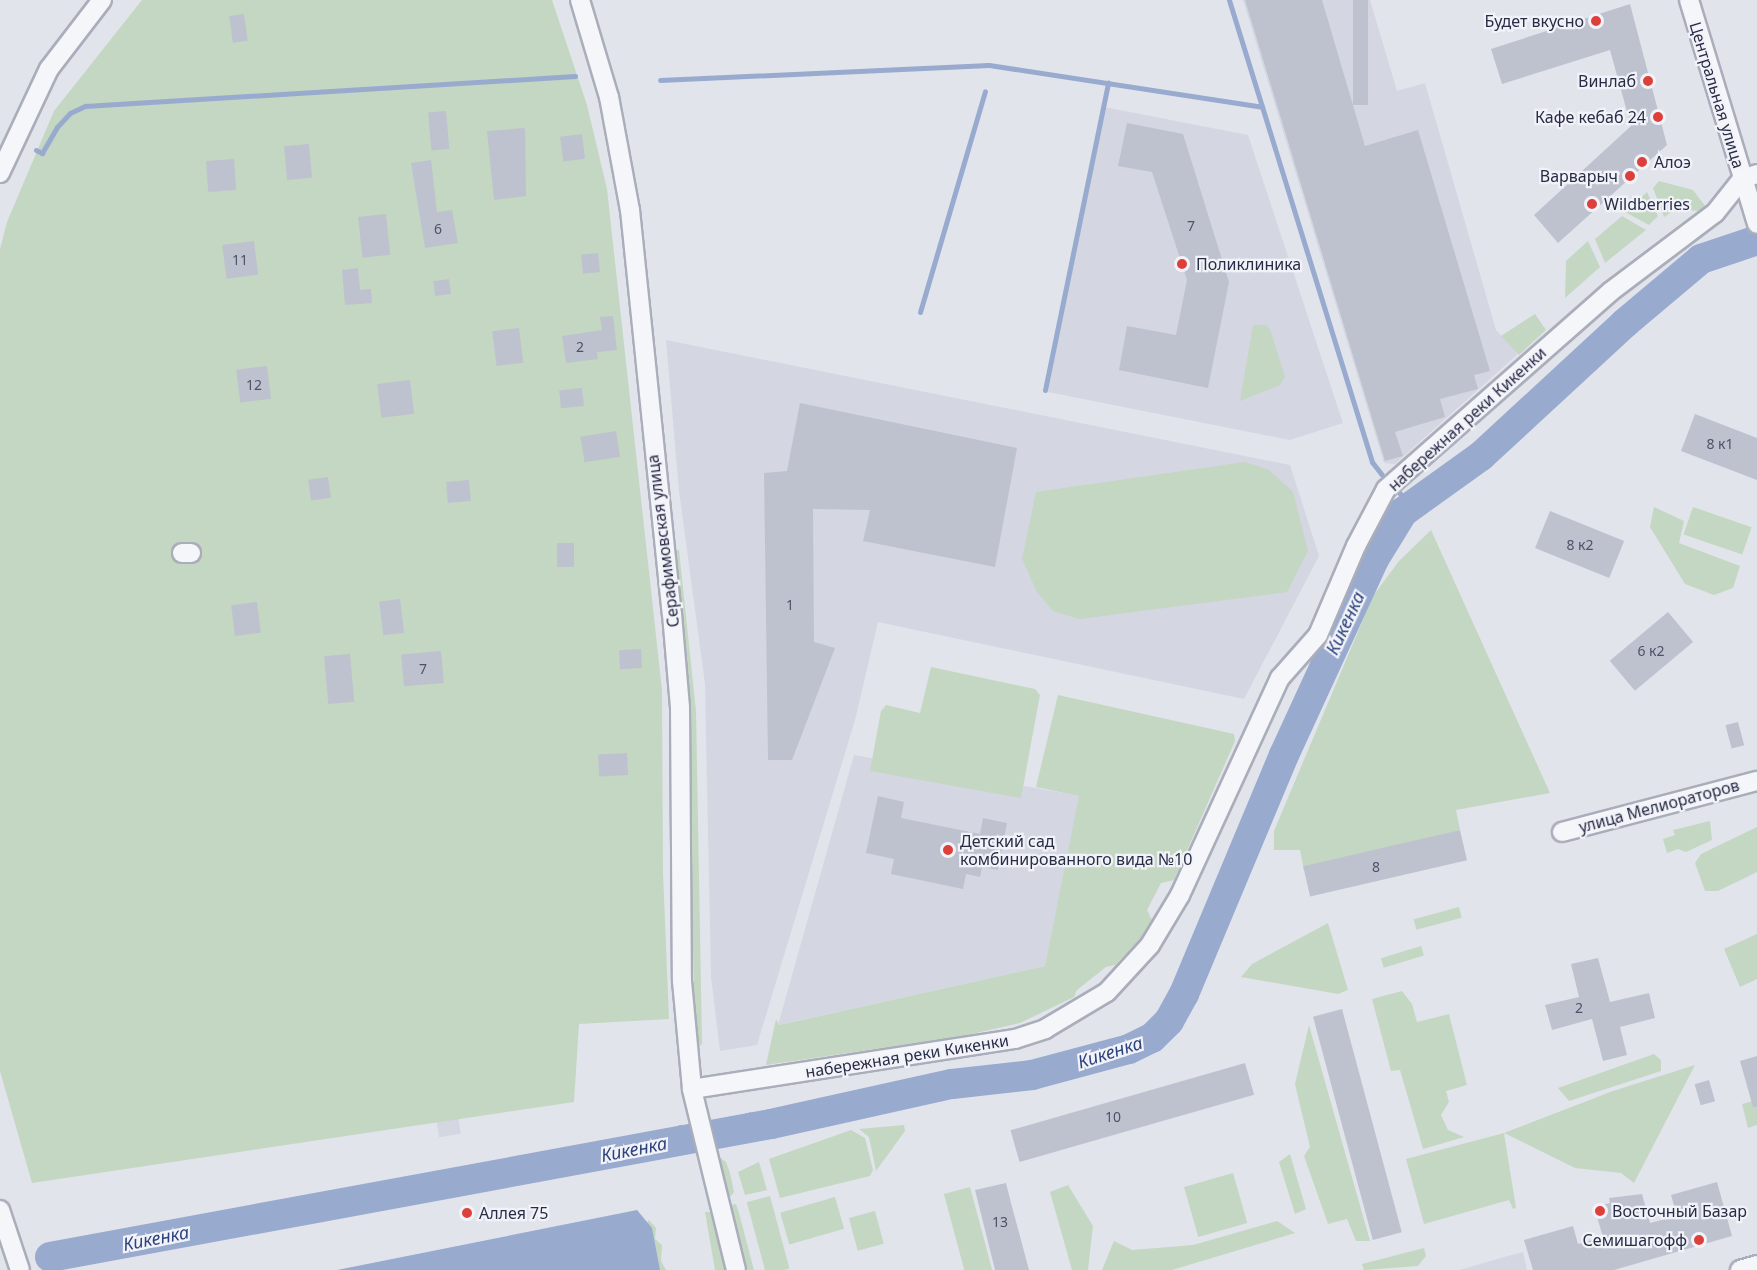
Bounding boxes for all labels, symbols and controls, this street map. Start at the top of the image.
place label: Будет вкусно [1485,11,1584,31]
marker: Будет вкусно [1589,14,1603,28]
street label: Центральная улица [1686,19,1748,171]
place label: Винлаб [1578,71,1636,91]
marker: Винлаб [1641,74,1655,88]
place label: Кафе кебаб 24 [1535,107,1646,127]
marker: Кафе кебаб 24 [1651,110,1665,124]
place label: Алоэ [1654,152,1691,172]
marker: Алоэ [1635,155,1649,169]
place label: Варварыч [1540,166,1618,186]
marker: Варварыч [1623,169,1637,183]
place label: Wildberries [1604,194,1690,214]
marker: Wildberries [1585,197,1599,211]
house number: 7 [1187,218,1195,234]
house number: 6 [434,221,442,237]
house number: 11 [232,252,248,268]
place label: Поликлиника [1196,254,1301,274]
marker: Поликлиника [1173,255,1191,273]
house number: 2 [576,339,584,355]
street label: набережная реки Кикенки [1384,343,1550,495]
house number: 12 [246,377,262,393]
house number: 8 к1 [1706,436,1734,452]
street label: Серафимовская улица [643,454,683,628]
house number: 8 к2 [1566,537,1594,553]
water label: Кикенка [1321,588,1369,658]
house number: 1 [786,597,794,613]
house number: 6 к2 [1637,643,1665,659]
house number: 7 [419,661,427,677]
street label: улица Мелиораторов [1577,775,1741,837]
place label: Детский сад комбинированного вида №10 [960,831,1192,869]
marker: Детский сад комбинированного вида №10 [941,843,955,857]
house number: 8 [1372,859,1380,875]
house number: 2 [1575,1000,1583,1016]
street label: набережная реки Кикенки [804,1030,1010,1082]
water label: Кикенка [1075,1031,1145,1073]
house number: 10 [1105,1109,1121,1125]
water label: Кикенка [599,1132,669,1166]
place label: Восточный Базар [1612,1201,1747,1221]
place label: Аллея 75 [479,1203,548,1223]
marker: Восточный Базар [1593,1204,1607,1218]
marker: Аллея 75 [460,1206,474,1220]
house number: 13 [992,1214,1008,1230]
water label: Кикенка [121,1221,191,1255]
place label: Семишагофф [1583,1230,1687,1250]
marker: Семишагофф [1692,1233,1706,1247]

